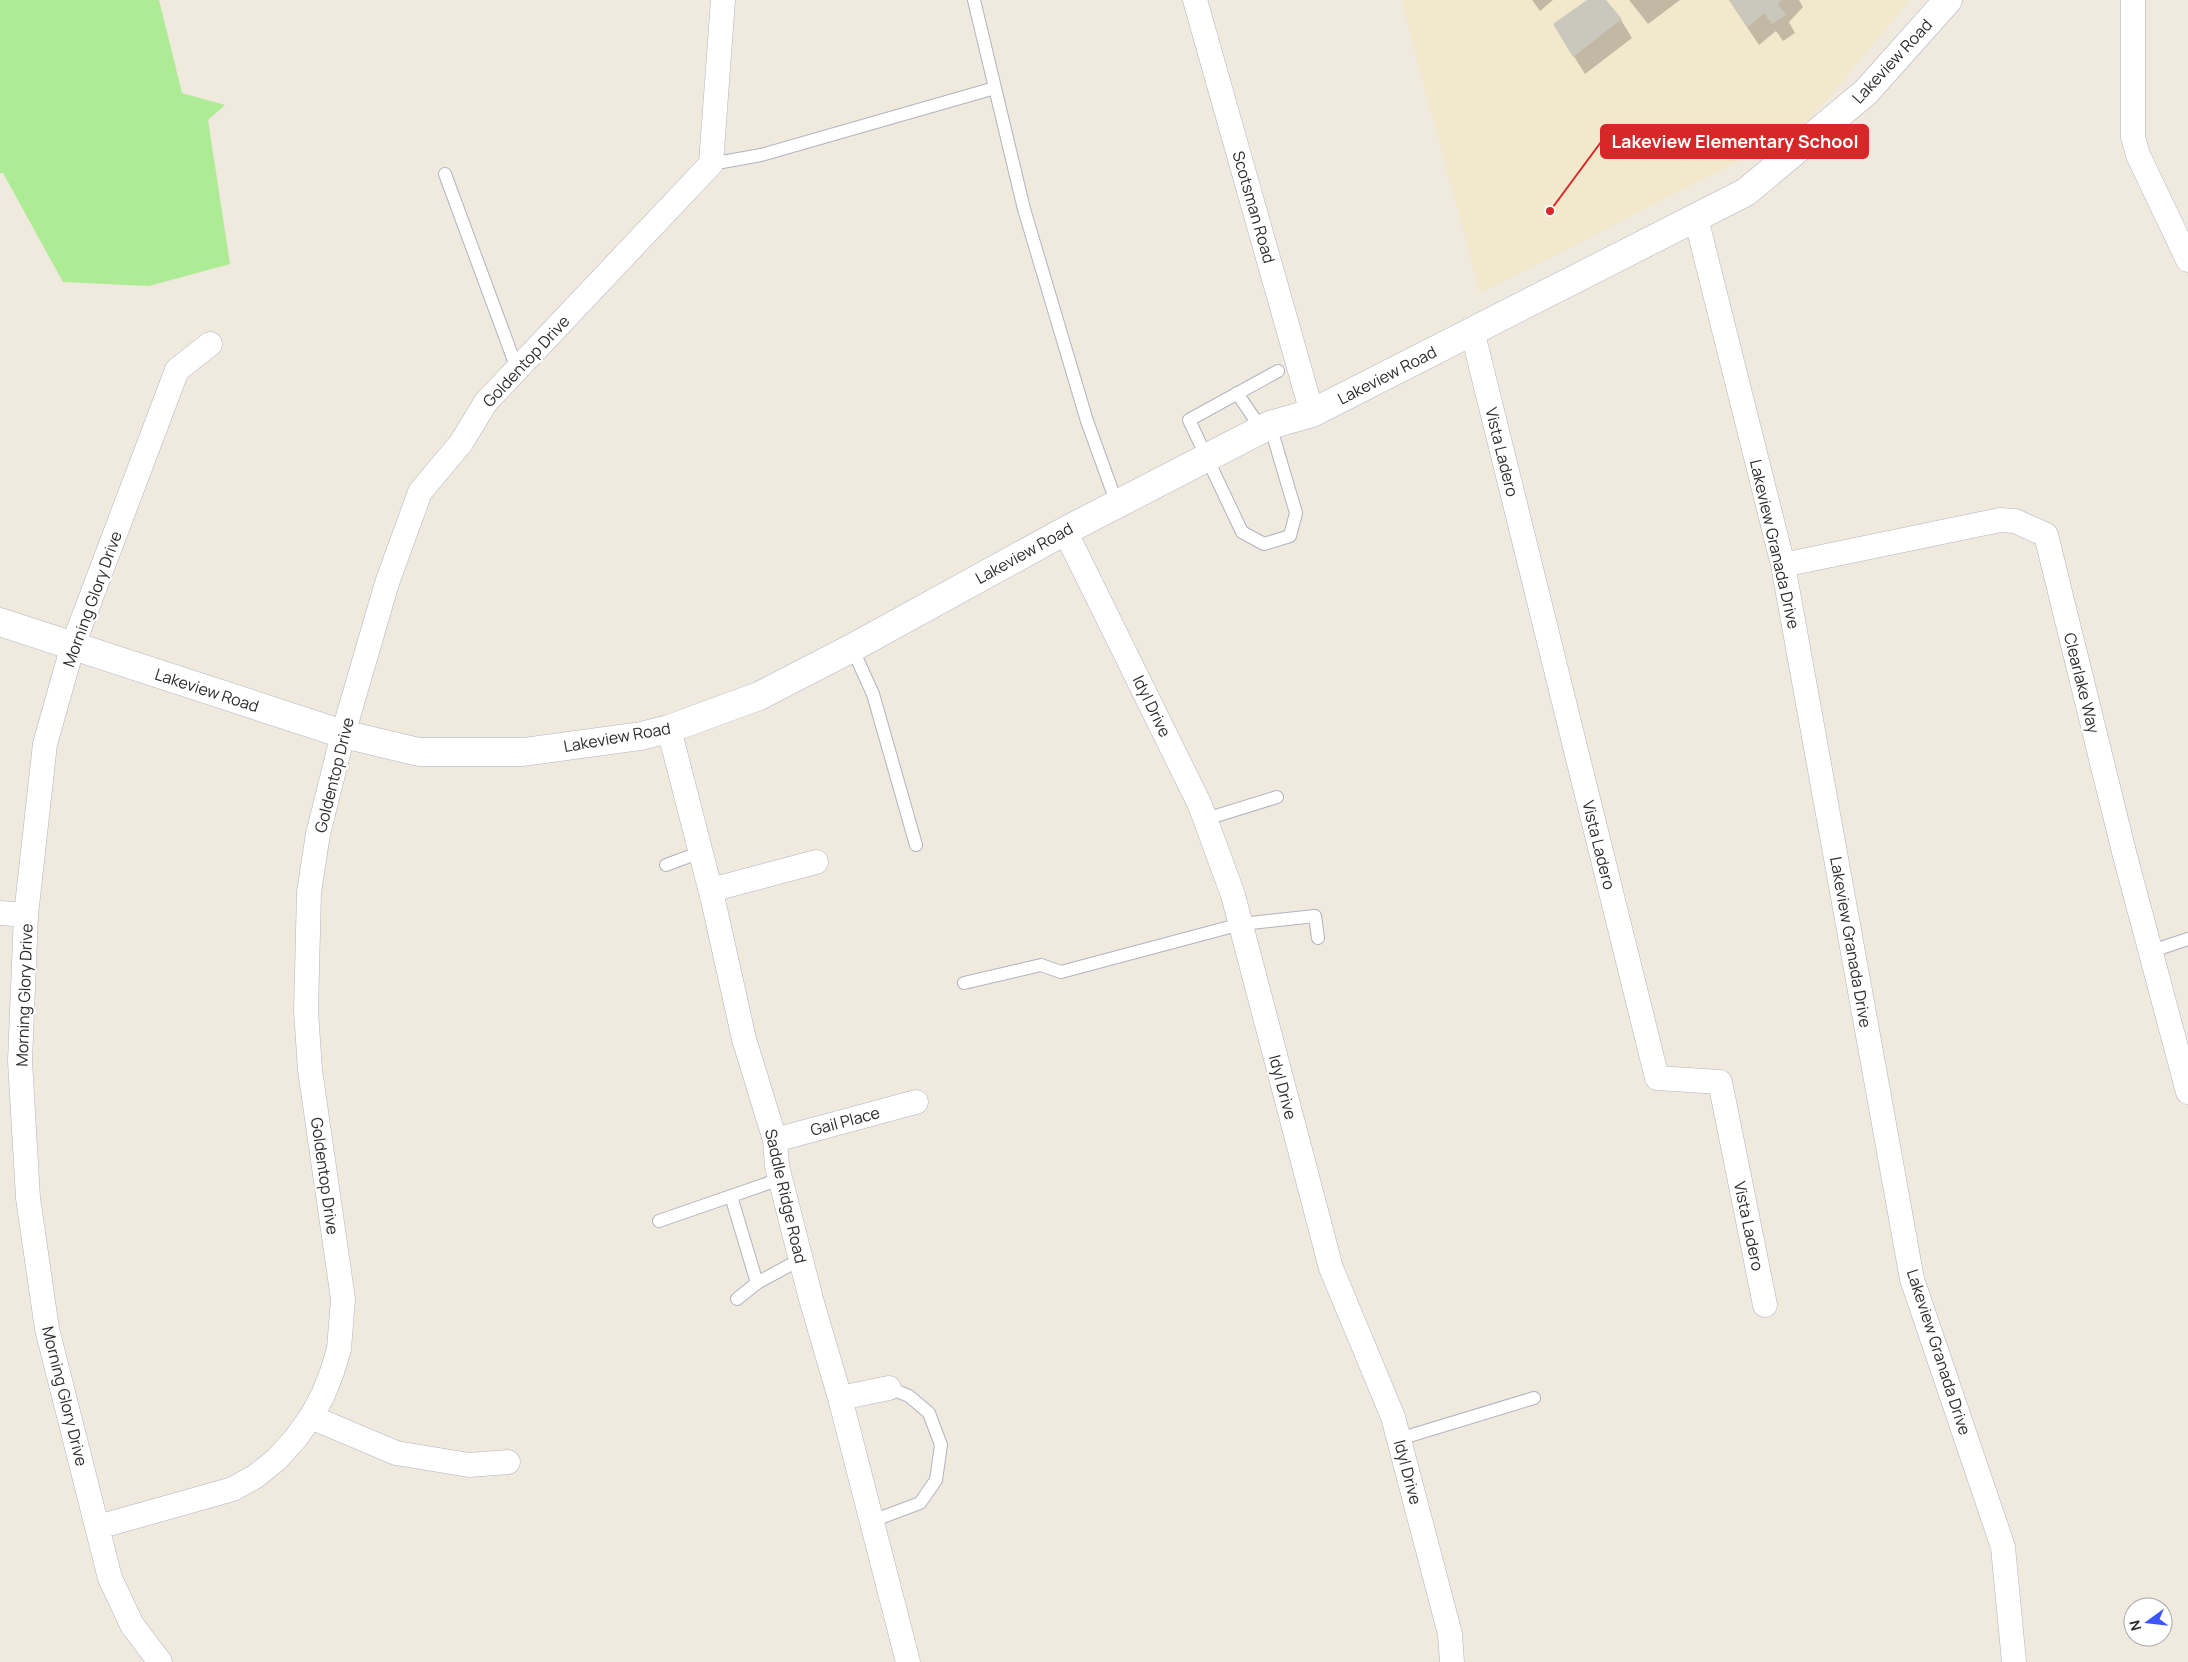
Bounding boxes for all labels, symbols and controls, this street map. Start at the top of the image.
street label: Lakeview Road [1847,14,1937,108]
callout: Lakeview Elementary School [1601,125,1868,158]
text: Lakeview Elementary School [1612,129,1858,153]
street label: Scotsman Road [1227,148,1281,266]
street label: Goldentop Drive [478,310,574,412]
street label: Lakeview Road [1334,341,1440,409]
street label: Vista Ladero [1480,405,1524,499]
street label: Lakeview Granada Drive [1745,457,1805,631]
street label: Lakeview Road [971,517,1077,589]
street label: Morning Glory Drive [57,528,127,670]
street label: Clearlake Way [2059,630,2105,736]
street label: Lakeview Road [152,663,262,717]
street label: Idyl Drive [1128,672,1176,740]
street label: Goldentop Drive [309,715,359,835]
street label: Lakeview Road [562,717,672,757]
street label: Vista Ladero [1577,798,1621,892]
street label: Lakeview Granada Drive [1825,855,1877,1029]
street label: Morning Glory Drive [11,923,37,1067]
street label: Idyl Drive [1264,1052,1302,1122]
street label: Gail Place [808,1101,882,1141]
street label: Goldentop Drive [306,1116,344,1236]
street label: Saddle Ridge Road [760,1127,812,1265]
street label: Vista Ladero [1729,1179,1769,1273]
street label: Lakeview Granada Drive [1902,1266,1976,1438]
street label: Morning Glory Drive [37,1324,93,1468]
street label: Idyl Drive [1389,1437,1427,1507]
north arrow [2123,1597,2173,1647]
text: N [2124,1618,2145,1633]

